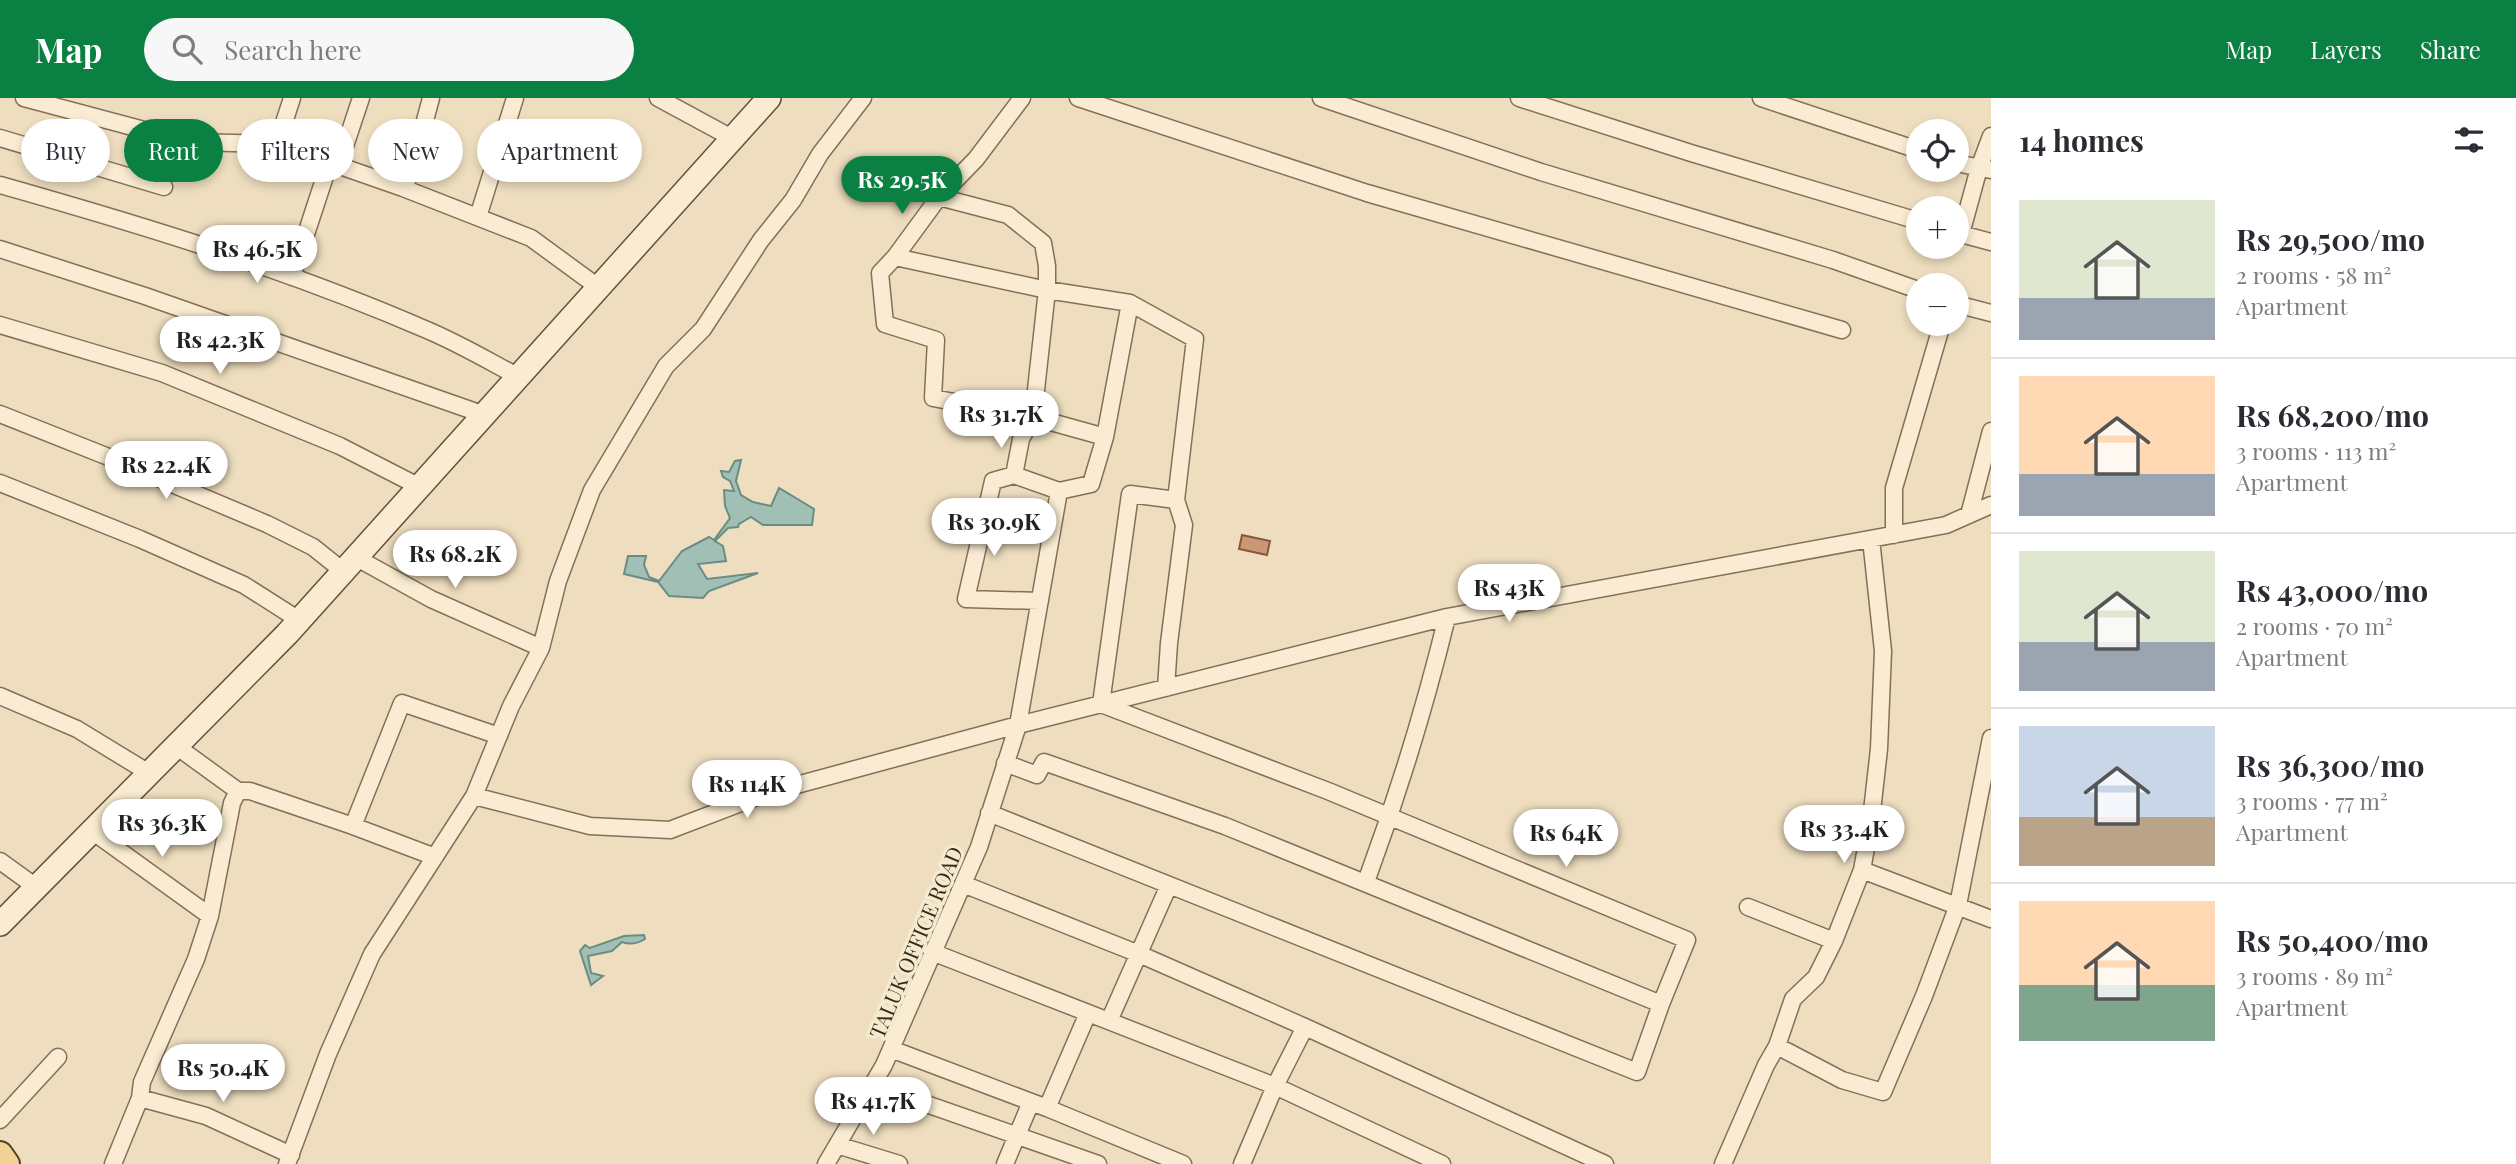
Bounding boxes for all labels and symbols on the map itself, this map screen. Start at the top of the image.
pin: Rs 29.5K [830,156,974,216]
pin: Rs 46.5K [185,226,329,285]
pin: Rs 42.3K [148,316,292,376]
pin: Rs 31.7K [929,390,1073,450]
pin: Rs 22.4K [94,442,238,501]
pin: Rs 30.9K [922,498,1066,558]
pin: Rs 68.2K [383,531,527,590]
pin: Rs 43K [1452,564,1566,624]
pin: Rs 114K [682,760,812,820]
pin: Rs 36.3K [90,800,234,859]
pin: Rs 33.4K [1772,806,1916,865]
pin: Rs 64K [1509,810,1623,869]
street label: TALUK OFFICE ROAD [862,842,968,1042]
pin: Rs 50.4K [151,1044,295,1104]
pin: Rs 41.7K [801,1077,945,1137]

